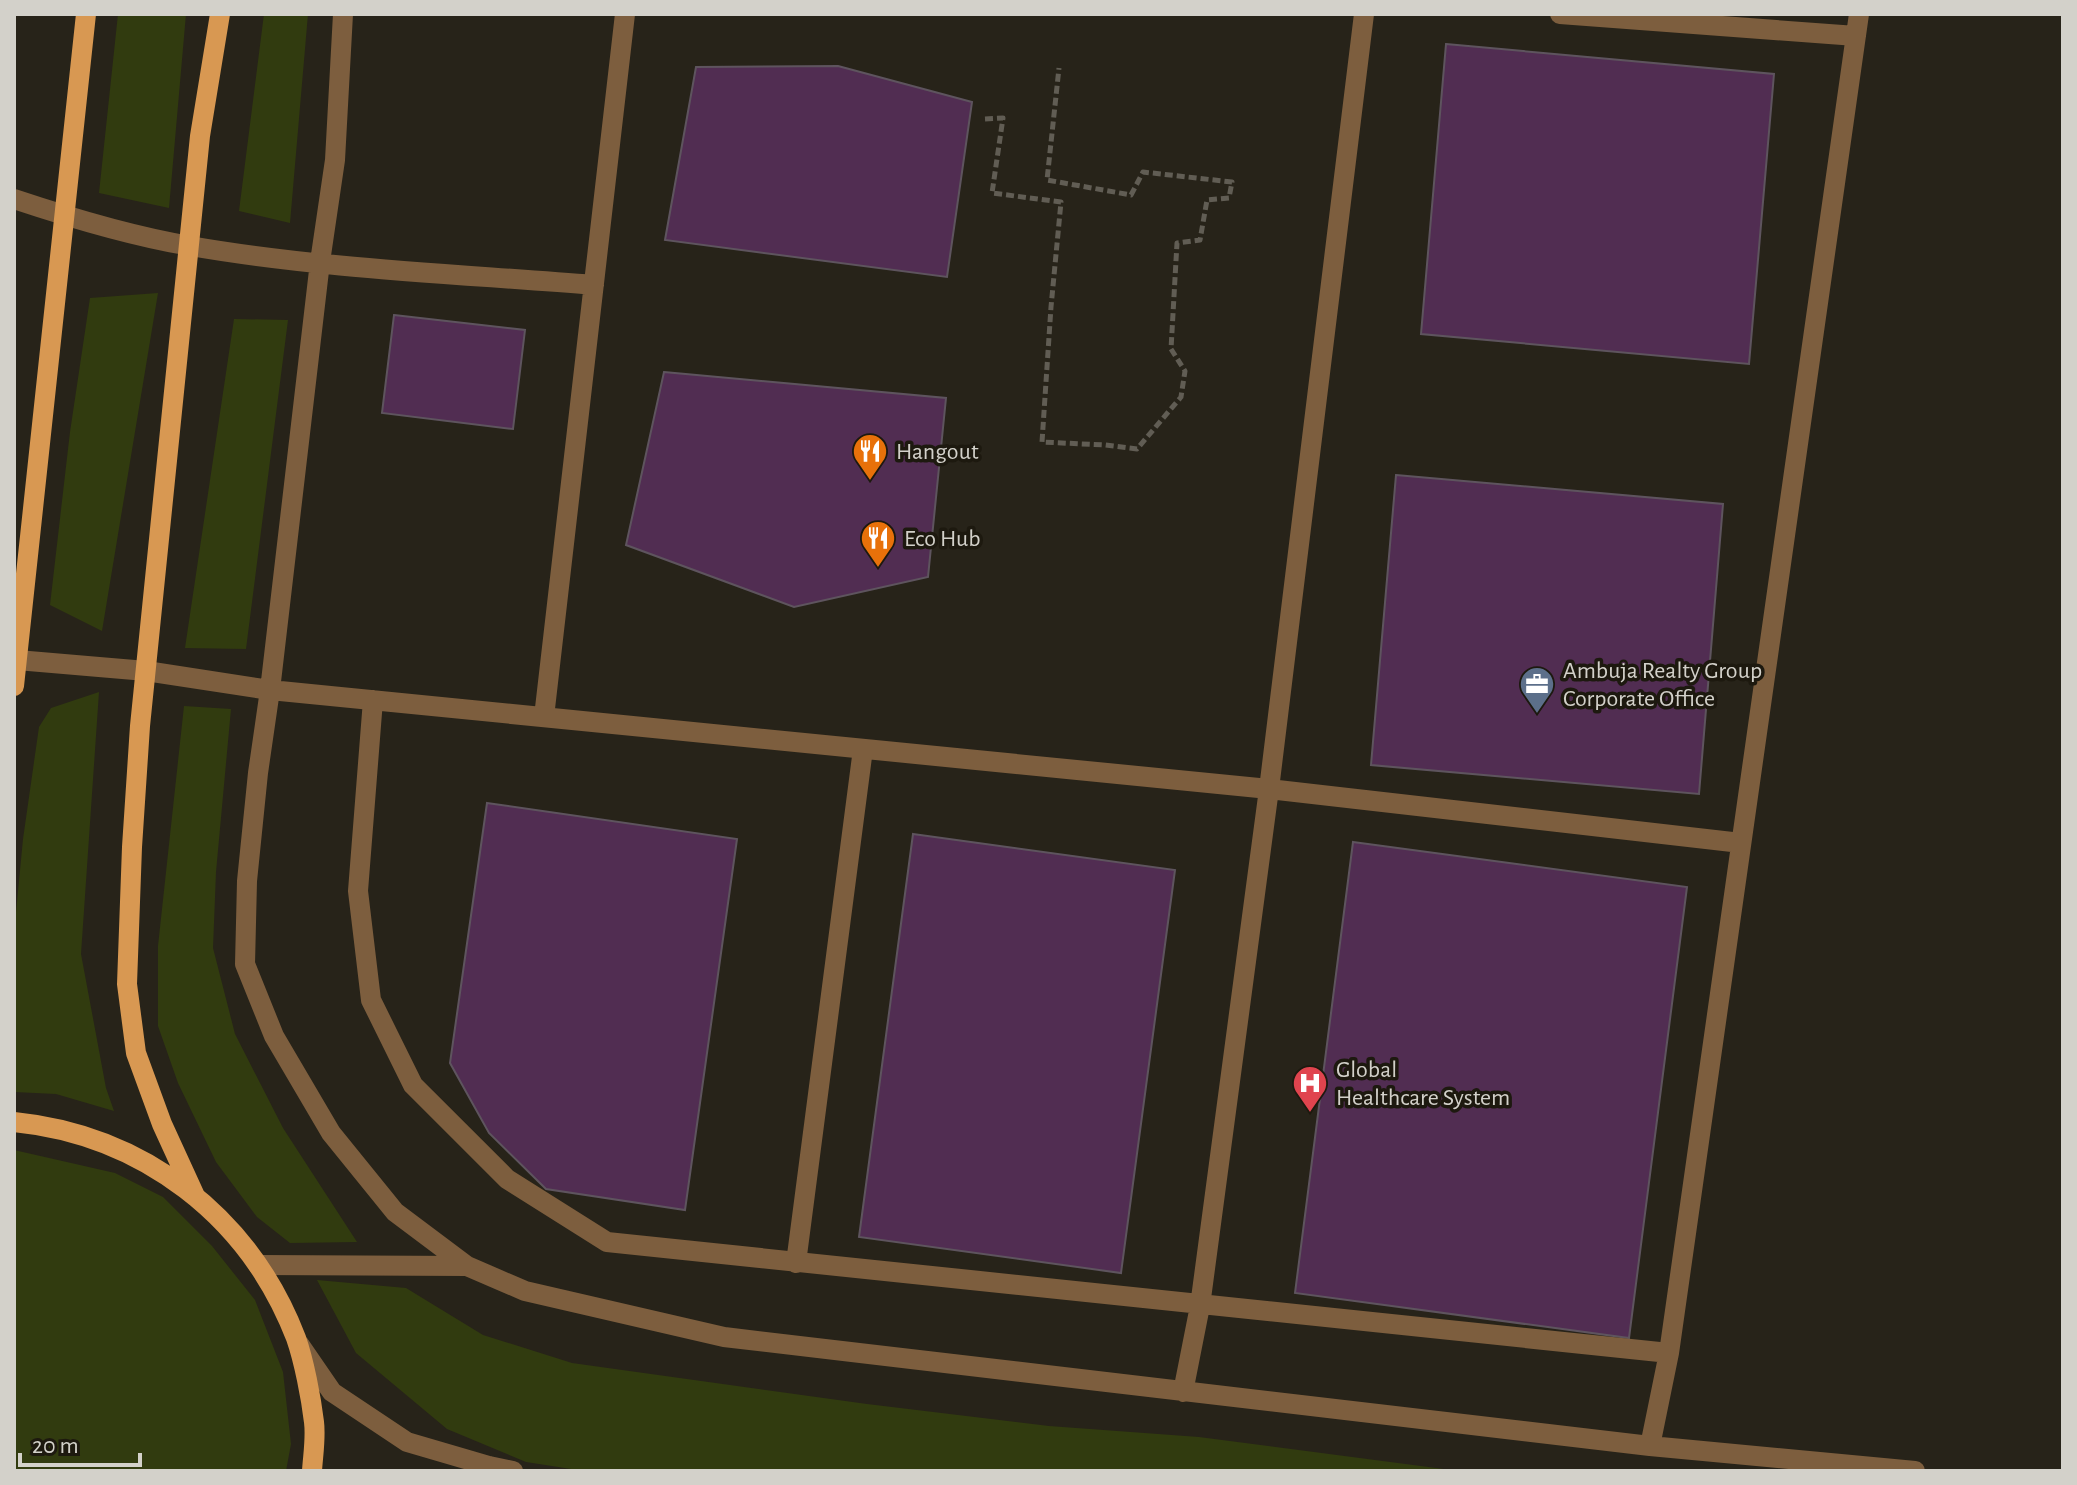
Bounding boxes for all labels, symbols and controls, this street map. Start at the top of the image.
restaurant icon: Hangout [851,432,889,482]
place label: Hangout [896,440,979,464]
restaurant icon: Eco Hub [859,519,897,569]
place label: Eco Hub [904,527,981,551]
place label: Ambuja Realty Group Corporate Office [1563,659,1762,711]
office icon: Ambuja Realty Group Corporate Office [1518,665,1556,715]
place label: Global Healthcare System [1336,1058,1510,1110]
hospital icon: Global Healthcare System [1291,1064,1329,1114]
scale bar [20,1417,140,1467]
text: 20 m [32,1434,79,1458]

